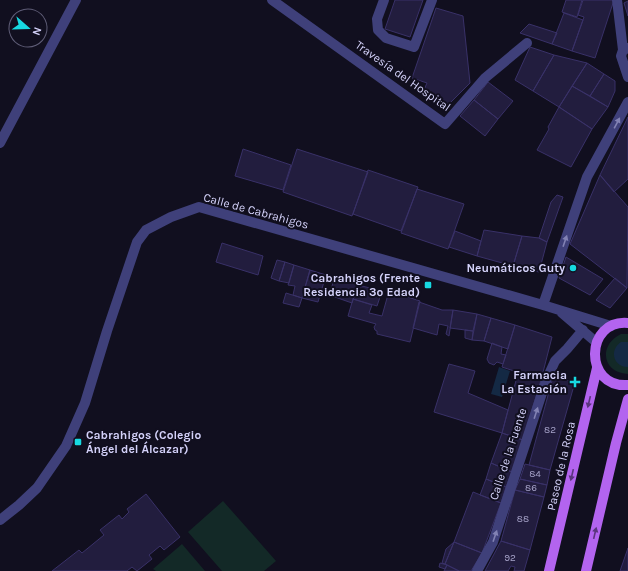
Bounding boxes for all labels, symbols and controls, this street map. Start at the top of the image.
north arrow [8,8,48,48]
text: N [29,25,44,37]
street label: Travesía del Hospital [353,38,453,114]
one-way arrow [613,117,620,128]
street label: Calle de Cabrahigos [202,190,310,232]
one-way arrow [562,235,568,247]
place label: Neumáticos Guty [466,261,565,275]
marker: Neumáticos Guty [568,263,578,273]
place label: Cabrahigos (Frente Residencia 3º Edad) [303,271,420,299]
marker: Cabrahigos (Frente Residencia 3º Edad) [423,280,433,290]
place label: Farmacia La Estación [501,368,567,396]
marker: Farmacia La Estación [570,377,580,387]
one-way arrow [586,397,592,409]
street label: Calle de la Fuente [487,406,529,502]
one-way arrow [533,407,539,419]
street label: Paseo de la Rosa [544,420,578,512]
house number: 82 [544,424,556,436]
place label: Cabrahigos (Colegio Ángel del Álcazar) [86,428,201,456]
marker: Cabrahigos (Colegio Ángel del Álcazar) [73,437,83,447]
house number: 84 [529,468,541,480]
one-way arrow [569,470,575,482]
house number: 86 [525,482,537,494]
house number: 88 [517,513,529,525]
one-way arrow [592,527,598,539]
one-way arrow [492,530,498,542]
house number: 92 [504,552,516,564]

